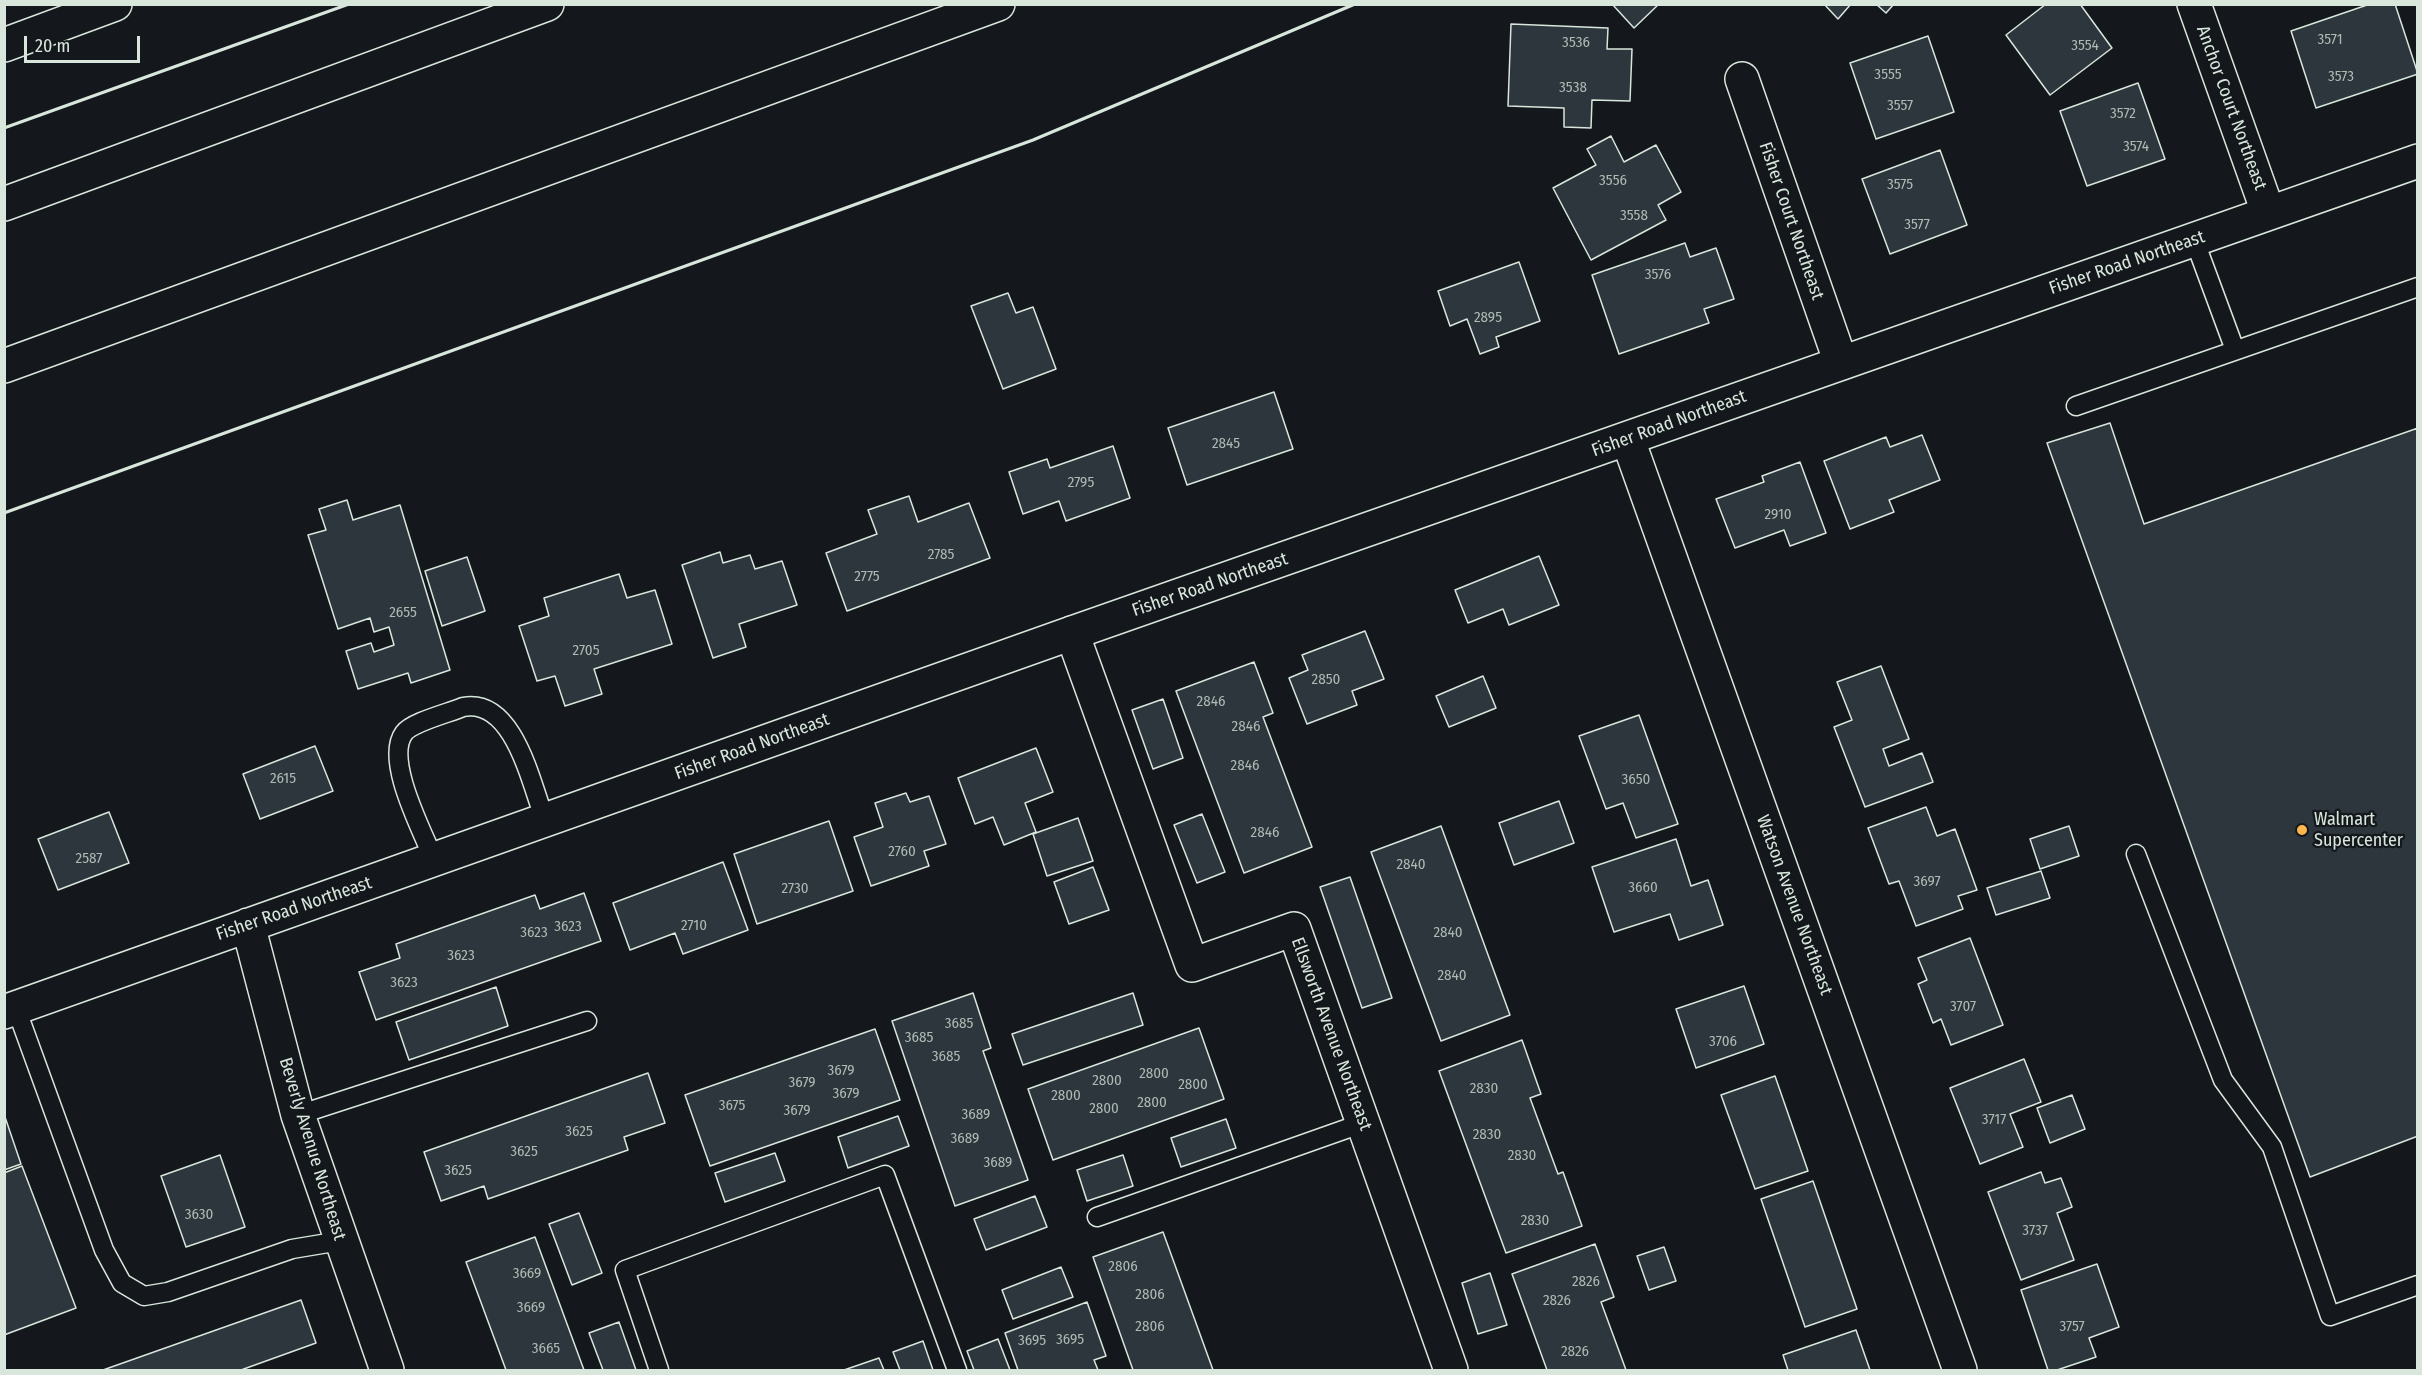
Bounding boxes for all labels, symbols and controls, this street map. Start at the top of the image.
street label: Anchor Court Northeast [2191,23,2271,193]
scale bar [27,24,142,62]
house number: 3571 [2317,31,2343,49]
house number: 3536 [1562,34,1590,52]
text: 20 m [35,35,70,57]
house number: 3554 [2071,37,2099,55]
house number: 3555 [1874,66,1902,84]
house number: 3573 [2328,68,2354,86]
house number: 3538 [1559,79,1587,97]
house number: 3557 [1887,97,1913,115]
house number: 3572 [2110,105,2136,123]
house number: 3574 [2123,138,2149,156]
street label: Fisher Court Northeast [1754,139,1828,303]
house number: 3556 [1599,172,1627,190]
house number: 3575 [1887,176,1913,194]
house number: 3558 [1620,207,1648,225]
house number: 3577 [1904,216,1930,234]
street label: Fisher Road Northeast [2046,226,2208,300]
house number: 3576 [1645,266,1671,284]
house number: 2895 [1474,309,1502,327]
street label: Fisher Road Northeast [1589,386,1749,462]
house number: 2845 [1212,435,1240,453]
house number: 2795 [1068,474,1094,492]
house number: 2910 [1764,506,1792,524]
house number: 2785 [928,546,954,564]
street label: Fisher Road Northeast [1129,548,1291,622]
house number: 2775 [854,568,880,586]
house number: 2655 [389,604,417,622]
house number: 2705 [572,642,600,660]
house number: 2850 [1312,671,1340,689]
house number: 2846 [1197,693,1225,711]
street label: Fisher Road Northeast [672,709,832,785]
house number: 2846 [1232,718,1260,736]
house number: 2846 [1231,757,1259,775]
house number: 2615 [270,770,296,788]
house number: 3650 [1622,771,1650,789]
place label: Walmart Supercenter [2314,809,2403,852]
street label: Watson Avenue Northeast [1751,812,1837,998]
marker: Walmart Supercenter [2295,823,2309,837]
house number: 2846 [1251,824,1279,842]
house number: 2760 [888,843,916,861]
house number: 2587 [76,850,102,868]
house number: 2840 [1396,856,1426,874]
street label: Fisher Road Northeast [213,872,375,946]
house number: 3697 [1913,873,1941,891]
house number: 3660 [1628,879,1658,897]
house number: 2730 [781,880,809,898]
house number: 2710 [681,917,707,935]
house number: 3623 [554,918,582,936]
house number: 3623 [520,924,548,942]
house number: 2840 [1433,924,1463,942]
street label: Ellsworth Avenue Northeast [1286,935,1376,1133]
house number: 3623 [447,947,475,965]
house number: 2840 [1437,967,1467,985]
house number: 3623 [390,974,418,992]
house number: 3707 [1950,998,1976,1016]
house number: 3685 [945,1015,973,1033]
house number: 3685 [905,1029,933,1047]
house number: 3706 [1709,1033,1737,1051]
house number: 3685 [932,1048,960,1066]
street label: Beverly Avenue Northeast [274,1055,350,1243]
house number: 3679 [827,1062,855,1080]
house number: 2800 [1139,1065,1169,1083]
house number: 2800 [1092,1072,1122,1090]
house number: 3679 [788,1074,816,1092]
house number: 2800 [1178,1076,1208,1094]
house number: 2830 [1470,1080,1498,1098]
house number: 3679 [832,1085,860,1103]
house number: 2800 [1051,1087,1081,1105]
house number: 2800 [1137,1094,1167,1112]
house number: 3675 [719,1097,745,1115]
house number: 2800 [1089,1100,1119,1118]
house number: 3679 [783,1102,811,1120]
house number: 3689 [962,1106,990,1124]
house number: 3717 [1982,1111,2006,1129]
house number: 3625 [565,1123,593,1141]
house number: 2830 [1473,1126,1501,1144]
house number: 3689 [951,1130,979,1148]
house number: 3625 [510,1143,538,1161]
house number: 2830 [1508,1147,1536,1165]
house number: 3689 [984,1154,1012,1172]
house number: 3625 [444,1162,472,1180]
house number: 3630 [185,1206,213,1224]
house number: 2830 [1521,1212,1549,1230]
house number: 3737 [2022,1222,2048,1240]
house number: 2806 [1108,1258,1138,1276]
house number: 3669 [513,1265,541,1283]
house number: 2826 [1572,1273,1600,1291]
house number: 2806 [1135,1286,1165,1304]
house number: 2826 [1543,1292,1571,1310]
house number: 3669 [517,1299,545,1317]
house number: 2806 [1135,1318,1165,1336]
house number: 3757 [2059,1318,2085,1336]
house number: 3695 [1056,1331,1084,1349]
house number: 3695 [1018,1332,1046,1350]
house number: 3665 [532,1340,560,1358]
house number: 2826 [1561,1343,1589,1361]

